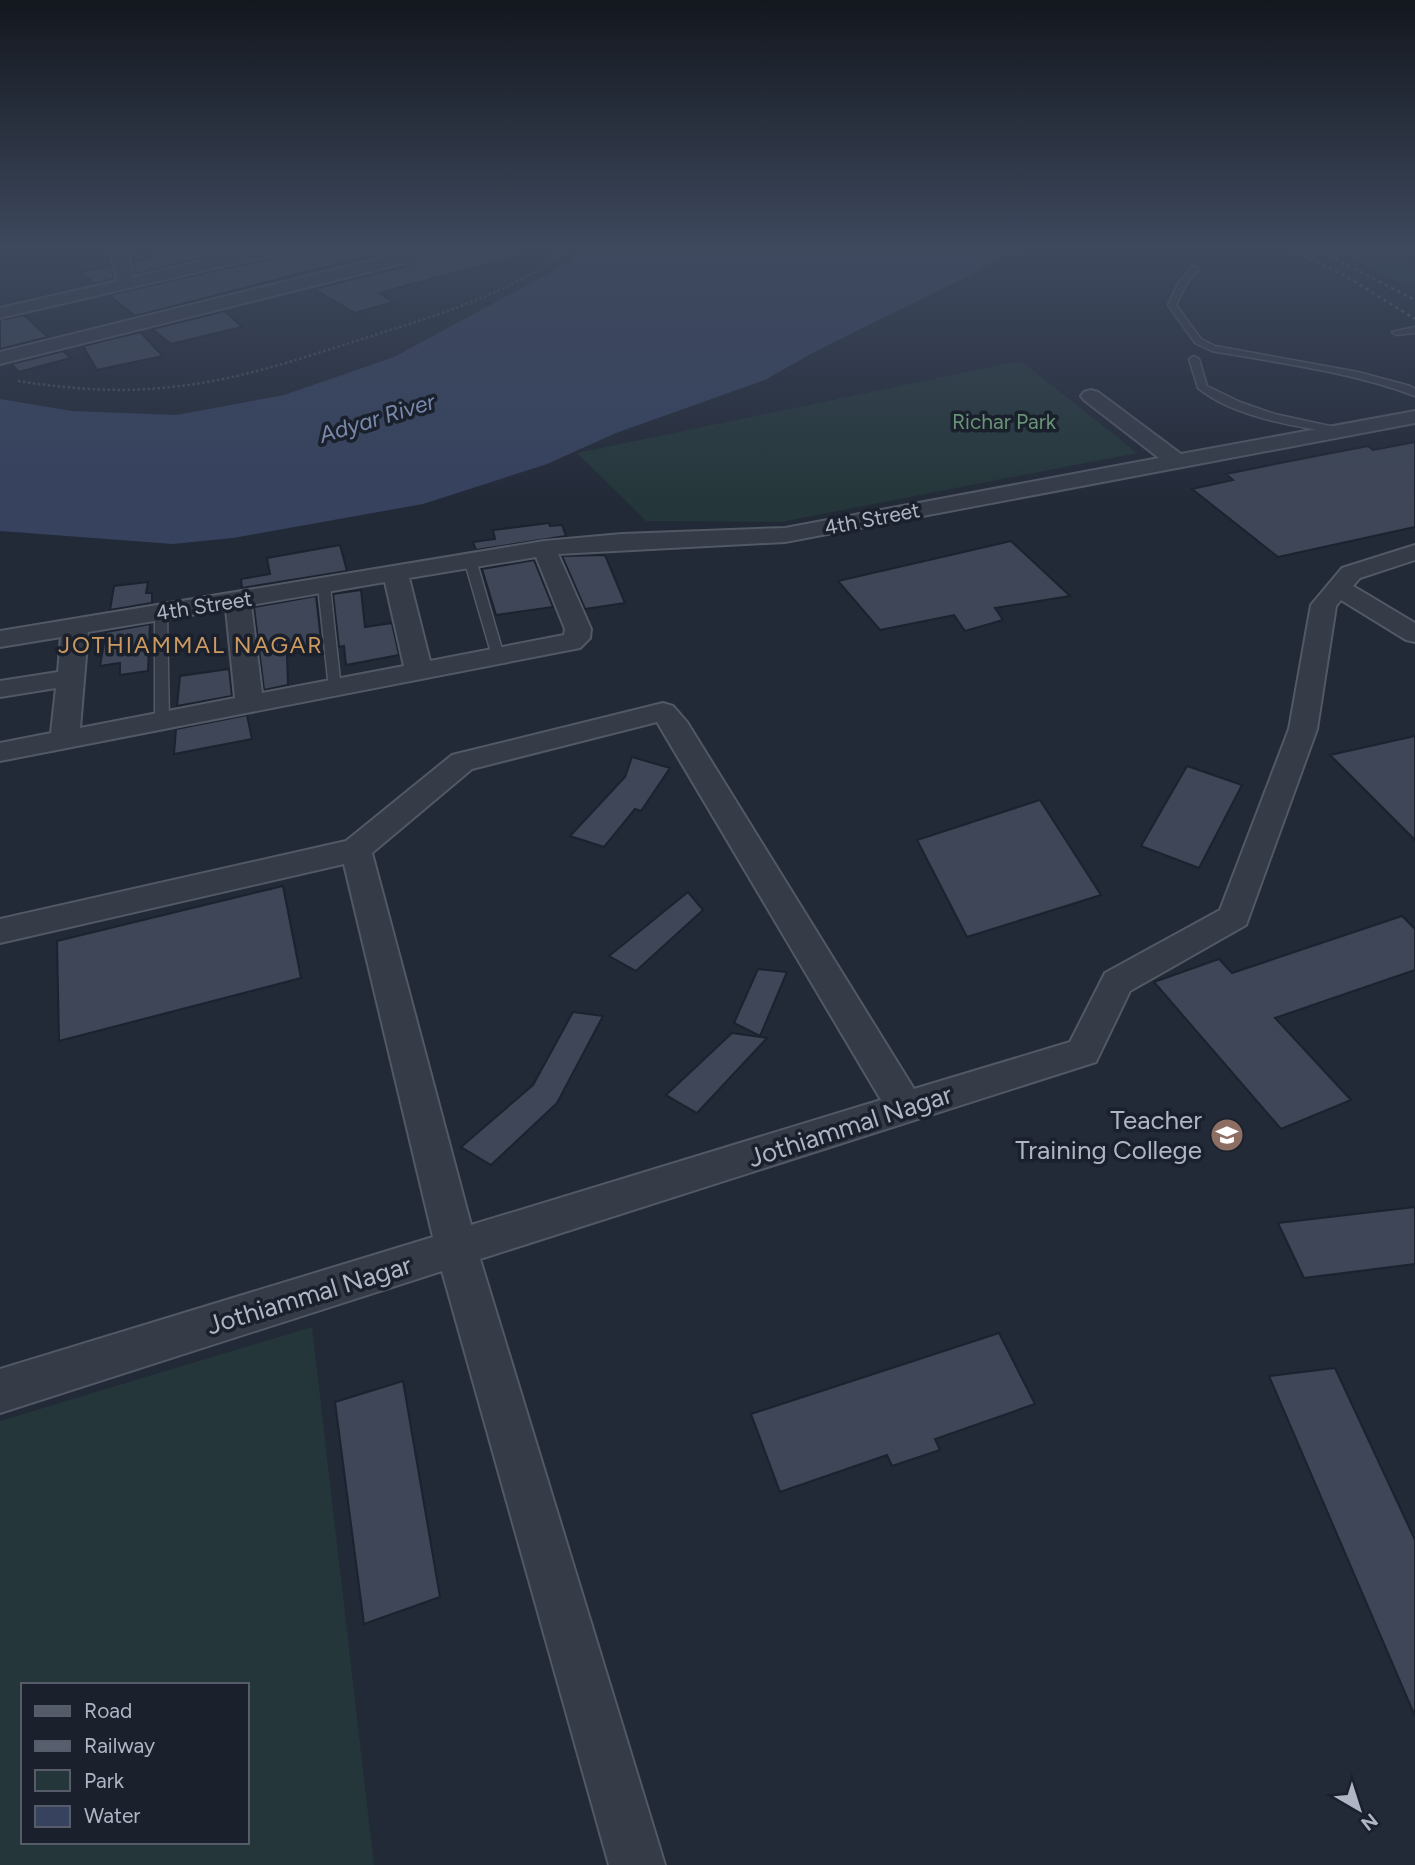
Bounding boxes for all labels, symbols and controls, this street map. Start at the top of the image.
water label: Adyar River [315,387,439,449]
park label: Richar Park [952,409,1057,434]
street label: 4th Street [822,497,922,540]
street label: 4th Street [154,586,254,625]
district label: JOTHIAMMAL NAGAR [58,631,324,659]
street label: Jothiammal Nagar [744,1078,956,1174]
place label: Teacher Training College [1015,1104,1202,1166]
school or university icon: Teacher Training College [1208,1116,1246,1154]
street label: Jothiammal Nagar [203,1249,415,1341]
legend [21,1683,248,1844]
text: Road [84,1698,132,1723]
text: Railway [84,1733,155,1758]
text: Park [84,1768,125,1793]
north arrow [1324,1774,1394,1844]
text: Water [84,1803,140,1828]
text: N [1356,1808,1382,1835]

